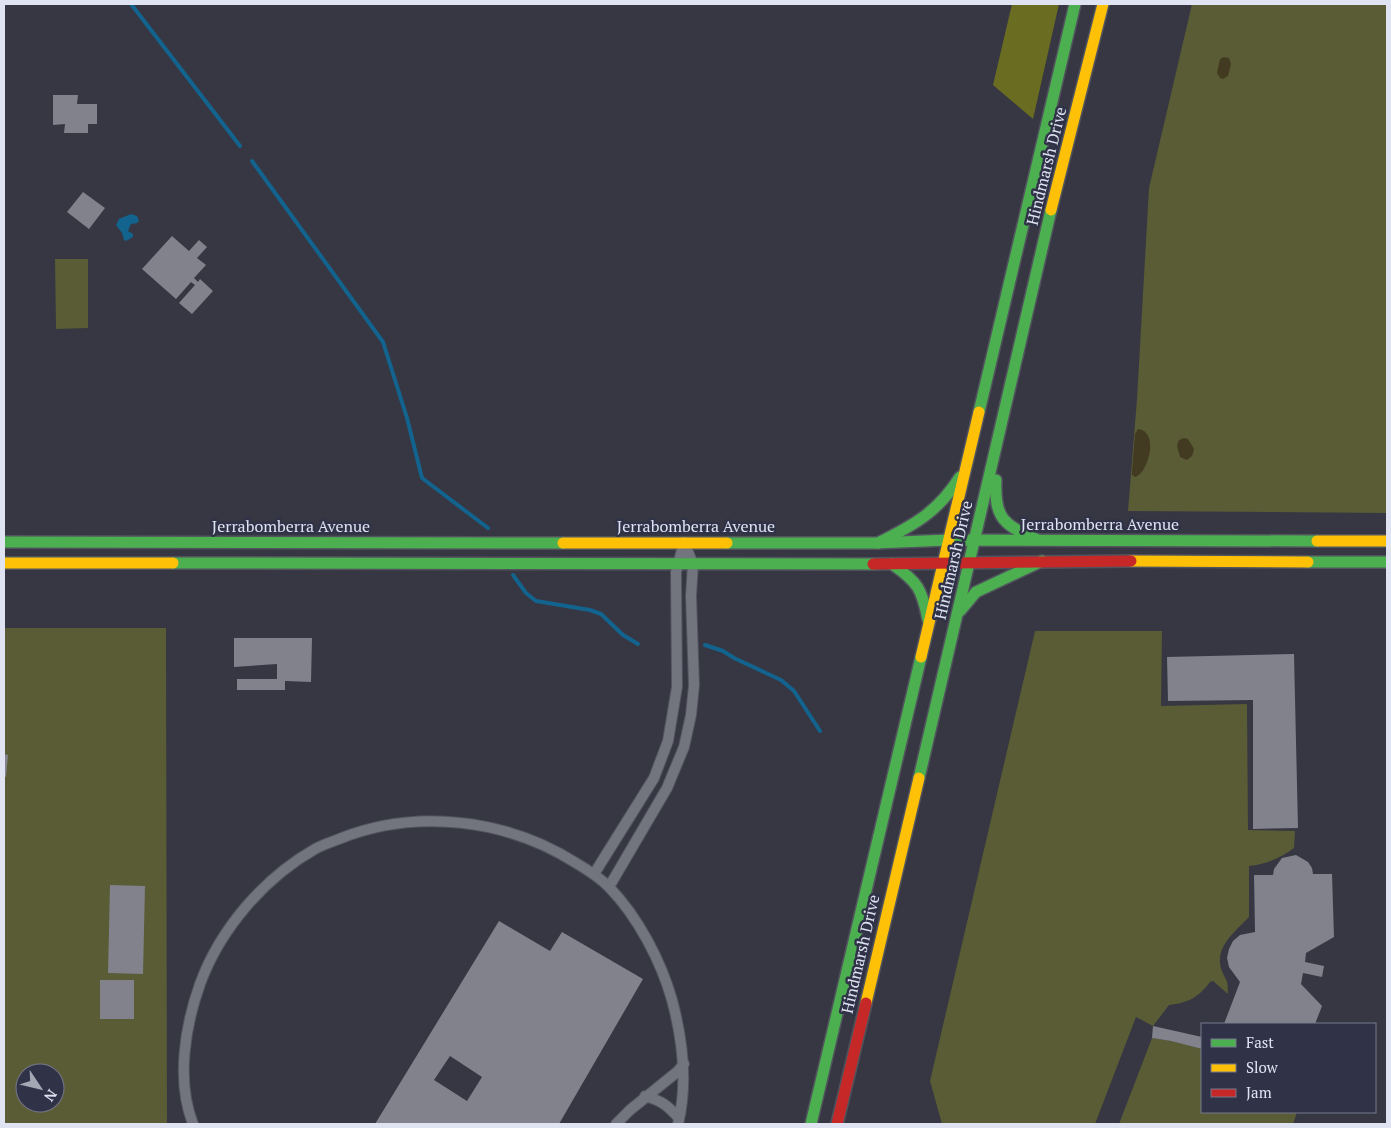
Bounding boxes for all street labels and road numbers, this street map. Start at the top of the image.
street label: Hindmarsh Drive [1021,105,1071,227]
street label: Hindmarsh Drive [929,498,977,622]
street label: Jerrabomberra Avenue [1021,513,1179,535]
street label: Jerrabomberra Avenue [212,515,370,537]
street label: Jerrabomberra Avenue [617,515,775,537]
street label: Hindmarsh Drive [836,892,884,1016]

